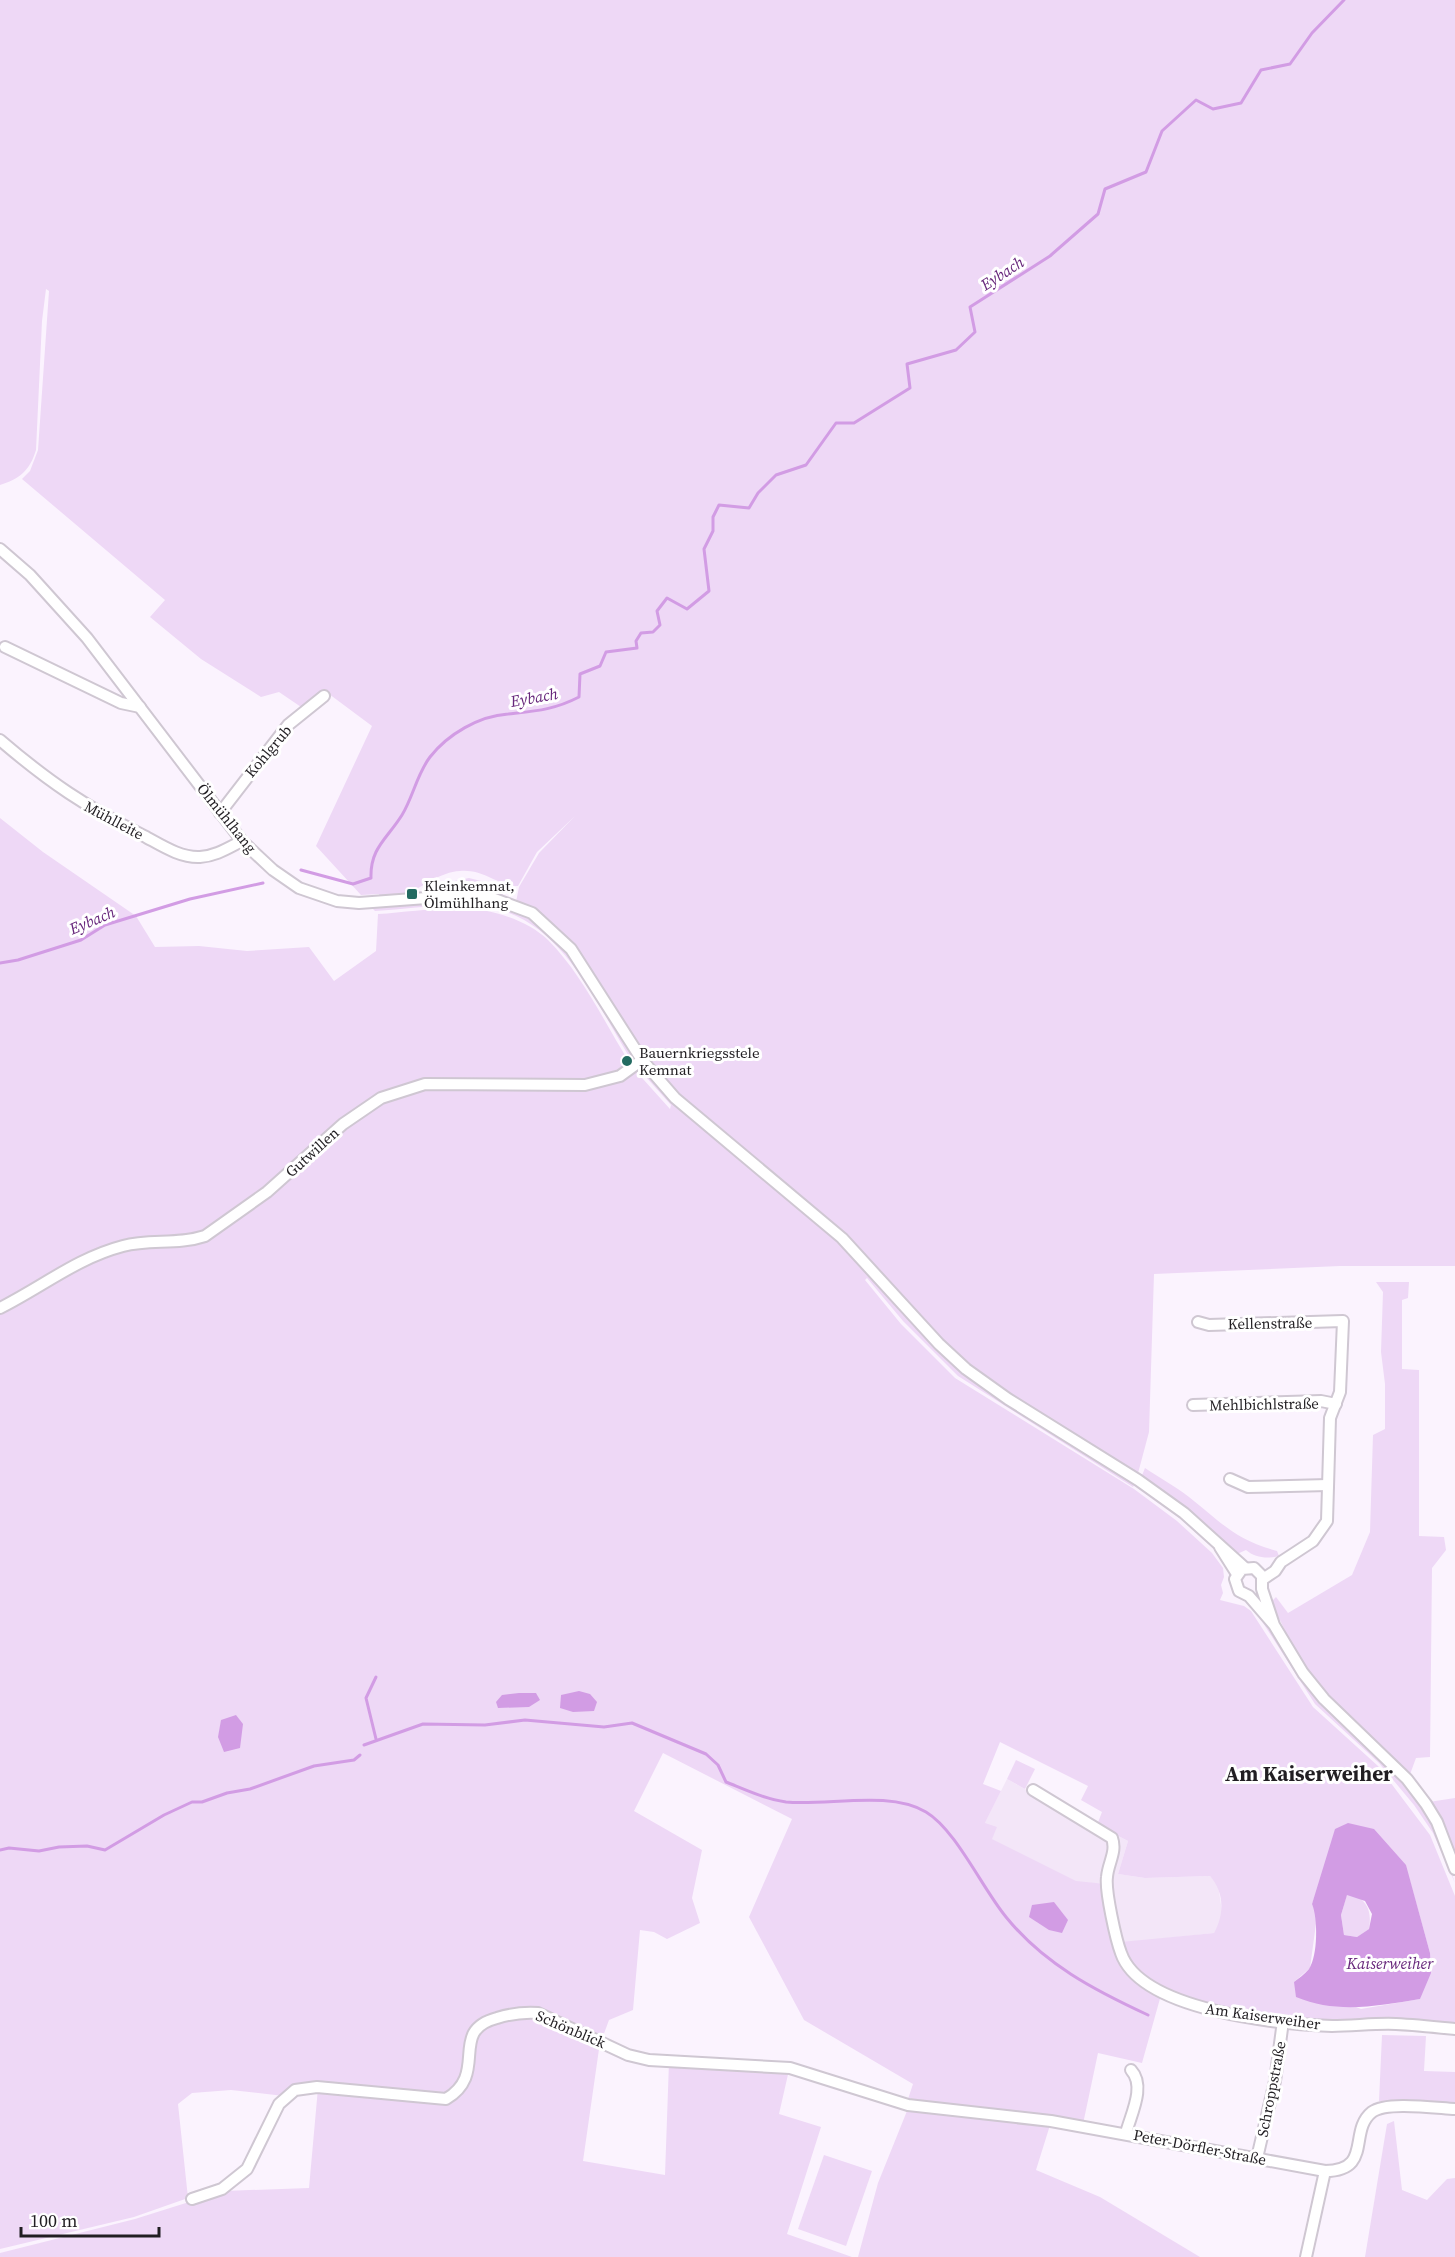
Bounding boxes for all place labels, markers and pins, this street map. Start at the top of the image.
place label: Kleinkemnat, Ölmühlhang [424,875,515,913]
marker: Kleinkemnat, Ölmühlhang [405,887,419,901]
place label: Bauernkriegsstele Kemnat [639,1042,760,1080]
marker: Bauernkriegsstele Kemnat [620,1054,634,1068]

